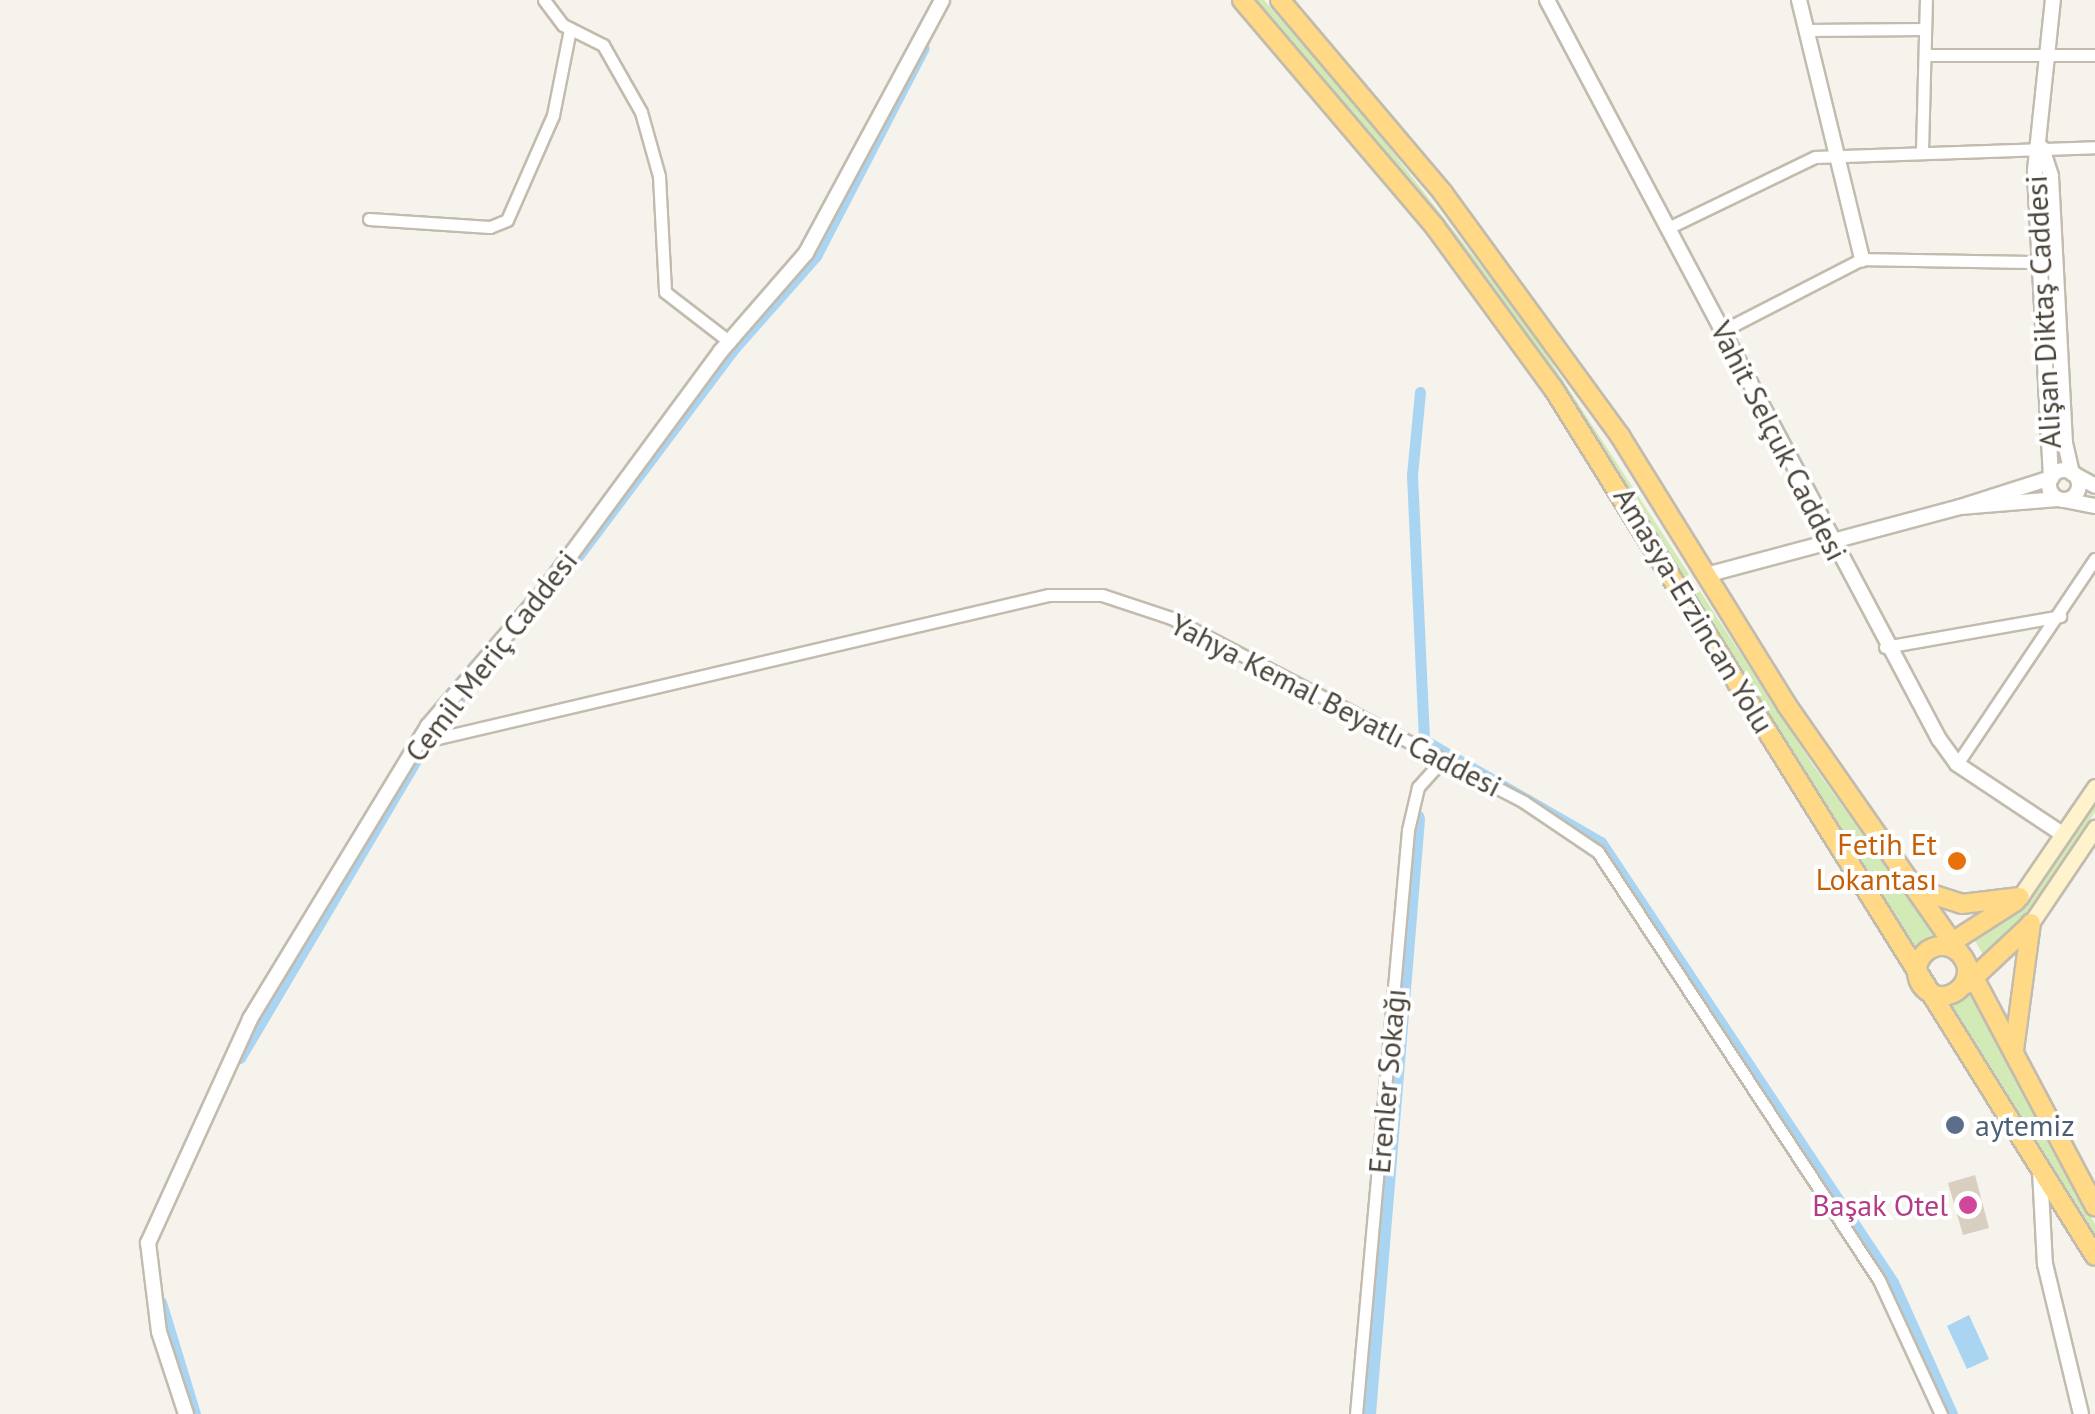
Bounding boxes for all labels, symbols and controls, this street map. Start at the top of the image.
street label: Alişan Diktaş Caddesi [2018,174,2068,450]
street label: Vahit Selçuk Caddesi [1703,315,1855,567]
street label: Amasya-Erzincan Yolu [1606,480,1782,740]
street label: Cemil Meriç Caddesi [397,543,585,769]
street label: Yahya Kemal Beyatlı Caddesi [1165,606,1507,804]
place label: Fetih Et Lokantası [1816,826,1937,896]
marker: Fetih Et Lokantası [1946,850,1968,872]
street label: Erenler Sokağı [1361,987,1413,1175]
place label: aytemiz [1975,1107,2075,1143]
marker: aytemiz [1944,1114,1966,1136]
place label: Başak Otel [1811,1187,1948,1223]
marker: Başak Otel [1957,1194,1979,1216]

